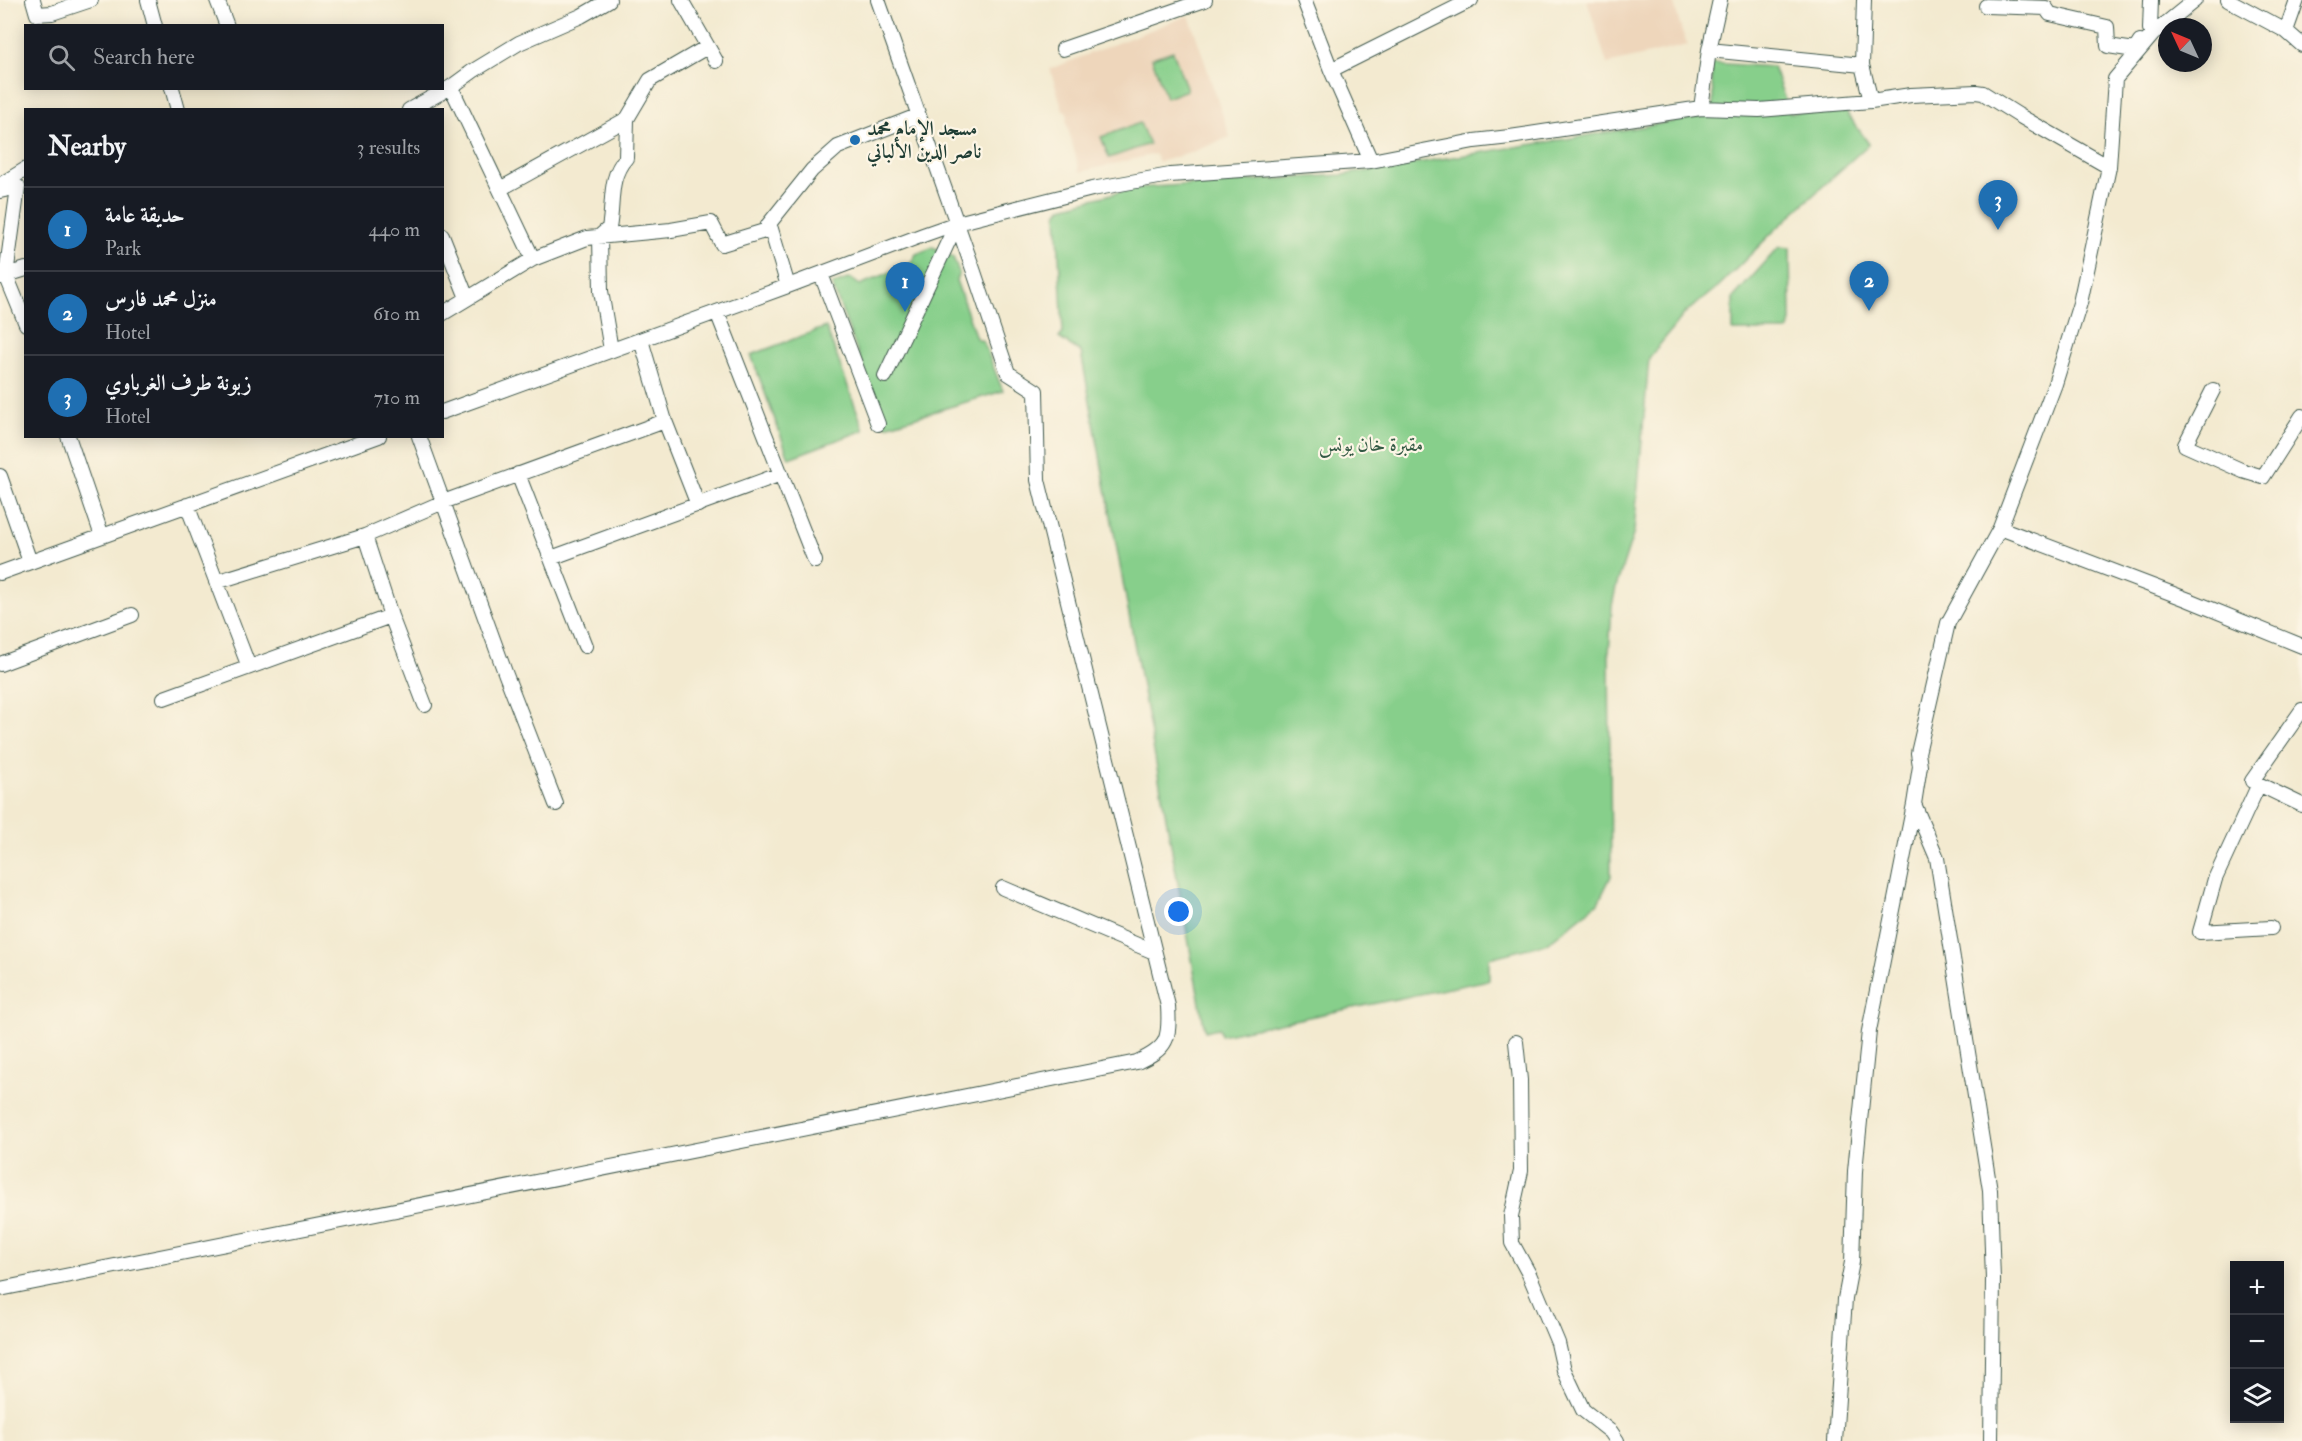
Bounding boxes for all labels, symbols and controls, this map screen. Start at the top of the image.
north arrow [2158,18,2212,72]
search box [24,24,444,90]
icon: search [45,41,78,74]
text: Search here [93,43,195,71]
place label: مسجد الإمام محمد ناصر الدين الألباني [866,116,982,167]
text: Nearby [48,131,126,163]
marker: مسجد الإمام محمد ناصر الدين الألباني [848,133,862,147]
text: 3 results [357,135,420,160]
pin: 3 [1978,180,2018,230]
text: حديقة عامة [105,201,185,229]
text: 1 [64,217,71,242]
text: 440 m [368,217,420,242]
text: Park [105,236,141,261]
pin: 1 [886,262,924,312]
pin: 2 [1850,262,1888,311]
text: منزل محمد فارس [105,285,217,313]
text: 2 [62,301,73,326]
text: 610 m [373,301,420,326]
text: Hotel [105,320,151,345]
text: زبونة طرف الغرباوي [105,369,252,397]
text: 3 [64,385,71,410]
text: 710 m [374,385,420,410]
text: Hotel [105,404,151,429]
park label: مقبرة خان يونس [1319,432,1423,458]
your location [1164,897,1193,926]
map controls [2230,1261,2284,1423]
button: + [2230,1261,2284,1315]
button: − [2230,1315,2284,1369]
button: layers [2230,1369,2284,1423]

